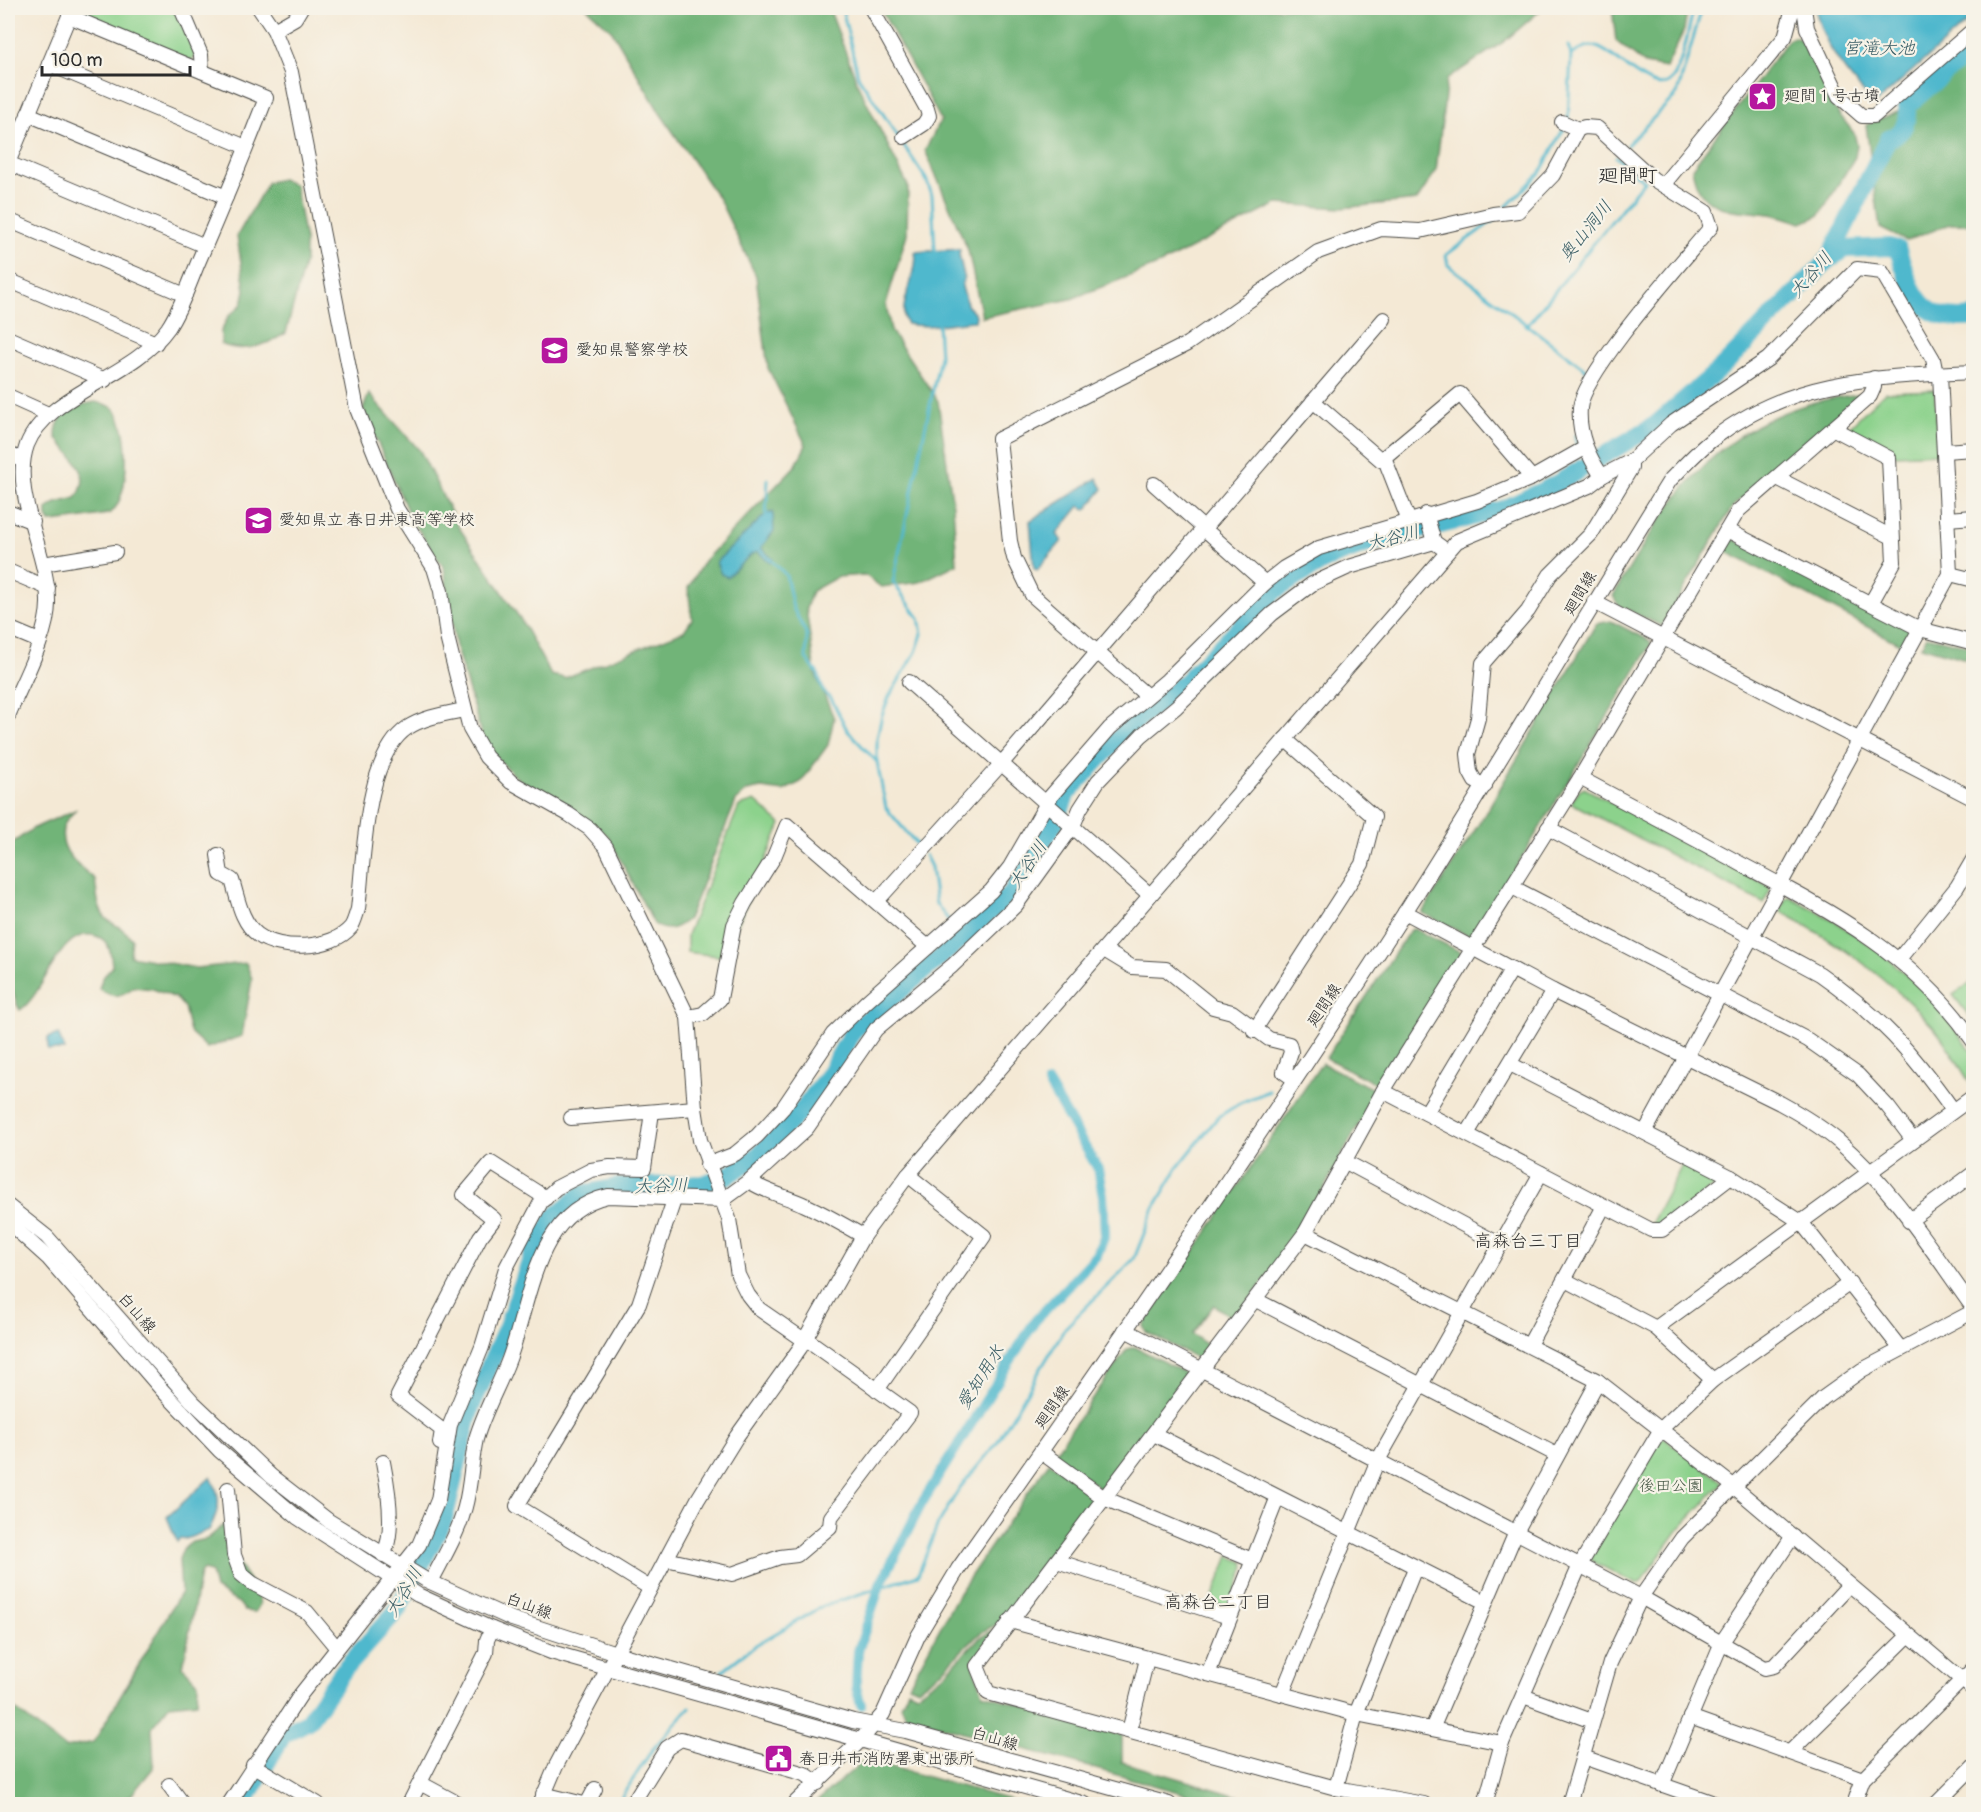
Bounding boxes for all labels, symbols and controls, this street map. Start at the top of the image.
water label: 宮滝大池 [1843,37,1916,60]
scale bar [42,39,190,77]
text: 100 m [51,49,103,72]
place icon: 廻間１号古墳 [1747,80,1779,112]
place label: 廻間１号古墳 [1784,86,1880,106]
district label: 廻間町 [1598,163,1658,188]
water label: 奥山洞川 [1554,196,1618,266]
water label: 大谷川 [1785,247,1837,303]
school or university icon: 愛知県警察学校 [539,334,571,366]
place label: 愛知県警察学校 [576,340,688,360]
school or university icon: 愛知県立 春日井東高等学校 [242,504,274,536]
place label: 愛知県立 春日井東高等学校 [279,510,474,530]
water label: 大谷川 [1364,520,1422,556]
street label: 廻間線 [1559,567,1601,619]
water label: 大谷川 [1003,836,1053,894]
street label: 廻間線 [1302,980,1346,1030]
water label: 大谷川 [634,1174,688,1198]
district label: 高森台三丁目 [1474,1230,1582,1253]
street label: 白山線 [114,1288,160,1338]
water label: 愛知用水 [952,1340,1010,1414]
street label: 廻間線 [1030,1382,1074,1432]
park label: 後田公園 [1639,1476,1703,1496]
water label: 大谷川 [380,1563,428,1621]
street label: 白山線 [503,1588,555,1624]
district label: 高森台二丁目 [1164,1591,1272,1614]
street label: 白山線 [969,1723,1021,1755]
public building icon: 春日井市消防署東出張所 [762,1743,794,1775]
place label: 春日井市消防署東出張所 [799,1749,975,1769]

